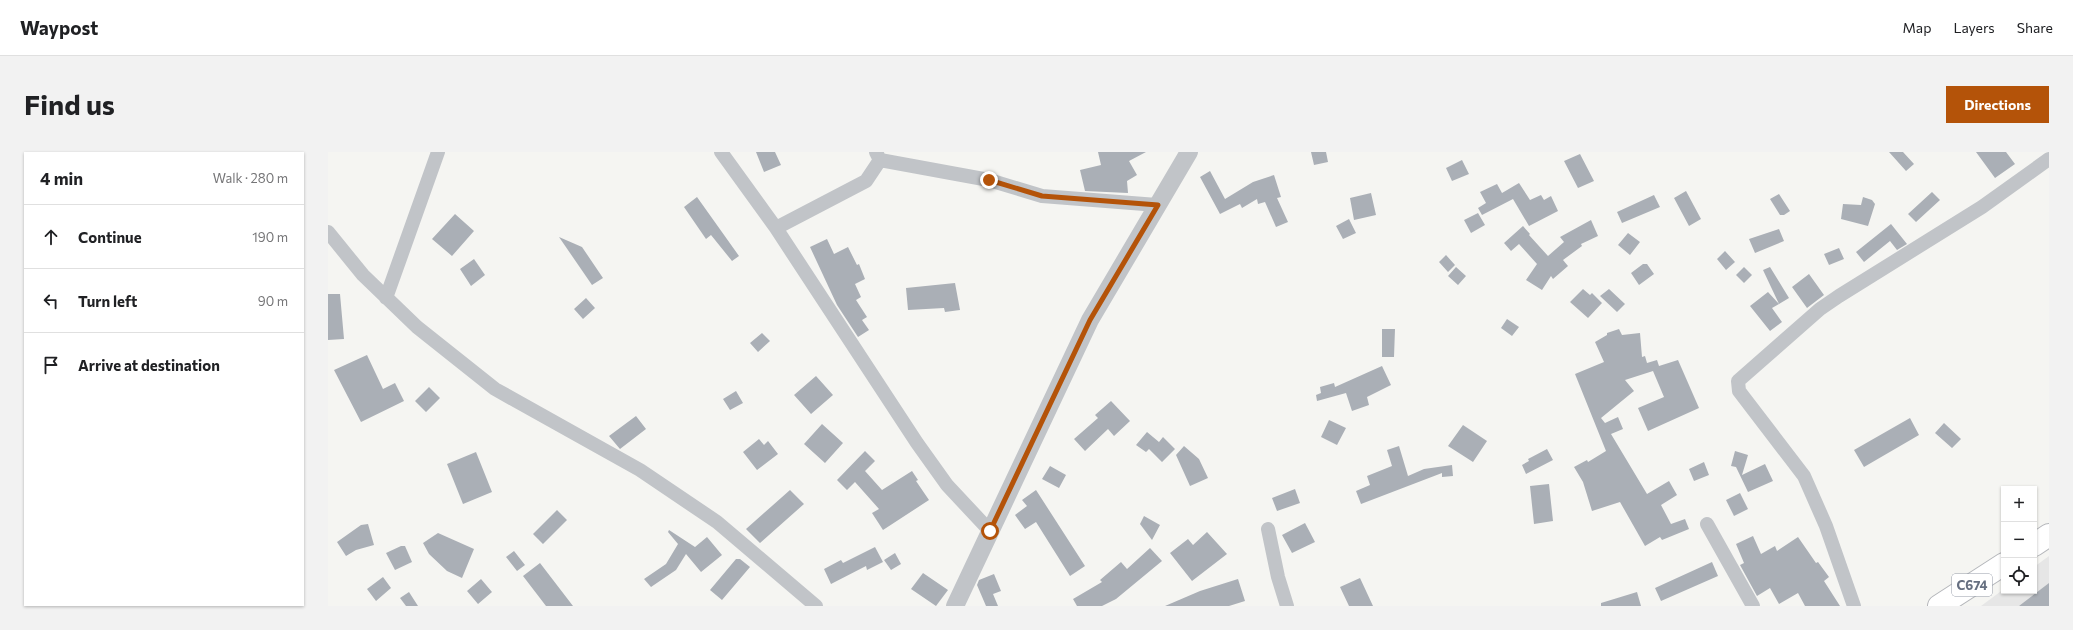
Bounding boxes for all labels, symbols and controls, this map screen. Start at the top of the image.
text: Waypost [20,16,98,39]
text: Map [1903,19,1931,36]
text: Layers [1953,19,1995,36]
text: Share [2017,19,2053,36]
button: Directions [1946,86,2049,123]
text: Find us [24,87,115,121]
text: 4 min [40,168,83,189]
text: Walk · 280 m [213,170,288,186]
route end [980,171,998,189]
icon: ahead [40,226,62,248]
text: Continue [78,228,142,246]
text: 190 m [252,229,288,245]
icon: left [40,290,62,312]
text: Turn left [78,292,137,310]
text: 90 m [258,293,288,309]
icon: arrive [40,354,62,376]
text: Arrive at destination [78,356,220,374]
map controls [2001,486,2037,594]
button: + [2001,486,2037,522]
route start [981,522,999,540]
button: − [2001,522,2037,558]
button: locate [2001,558,2037,594]
road number: C674 [1952,574,1992,596]

